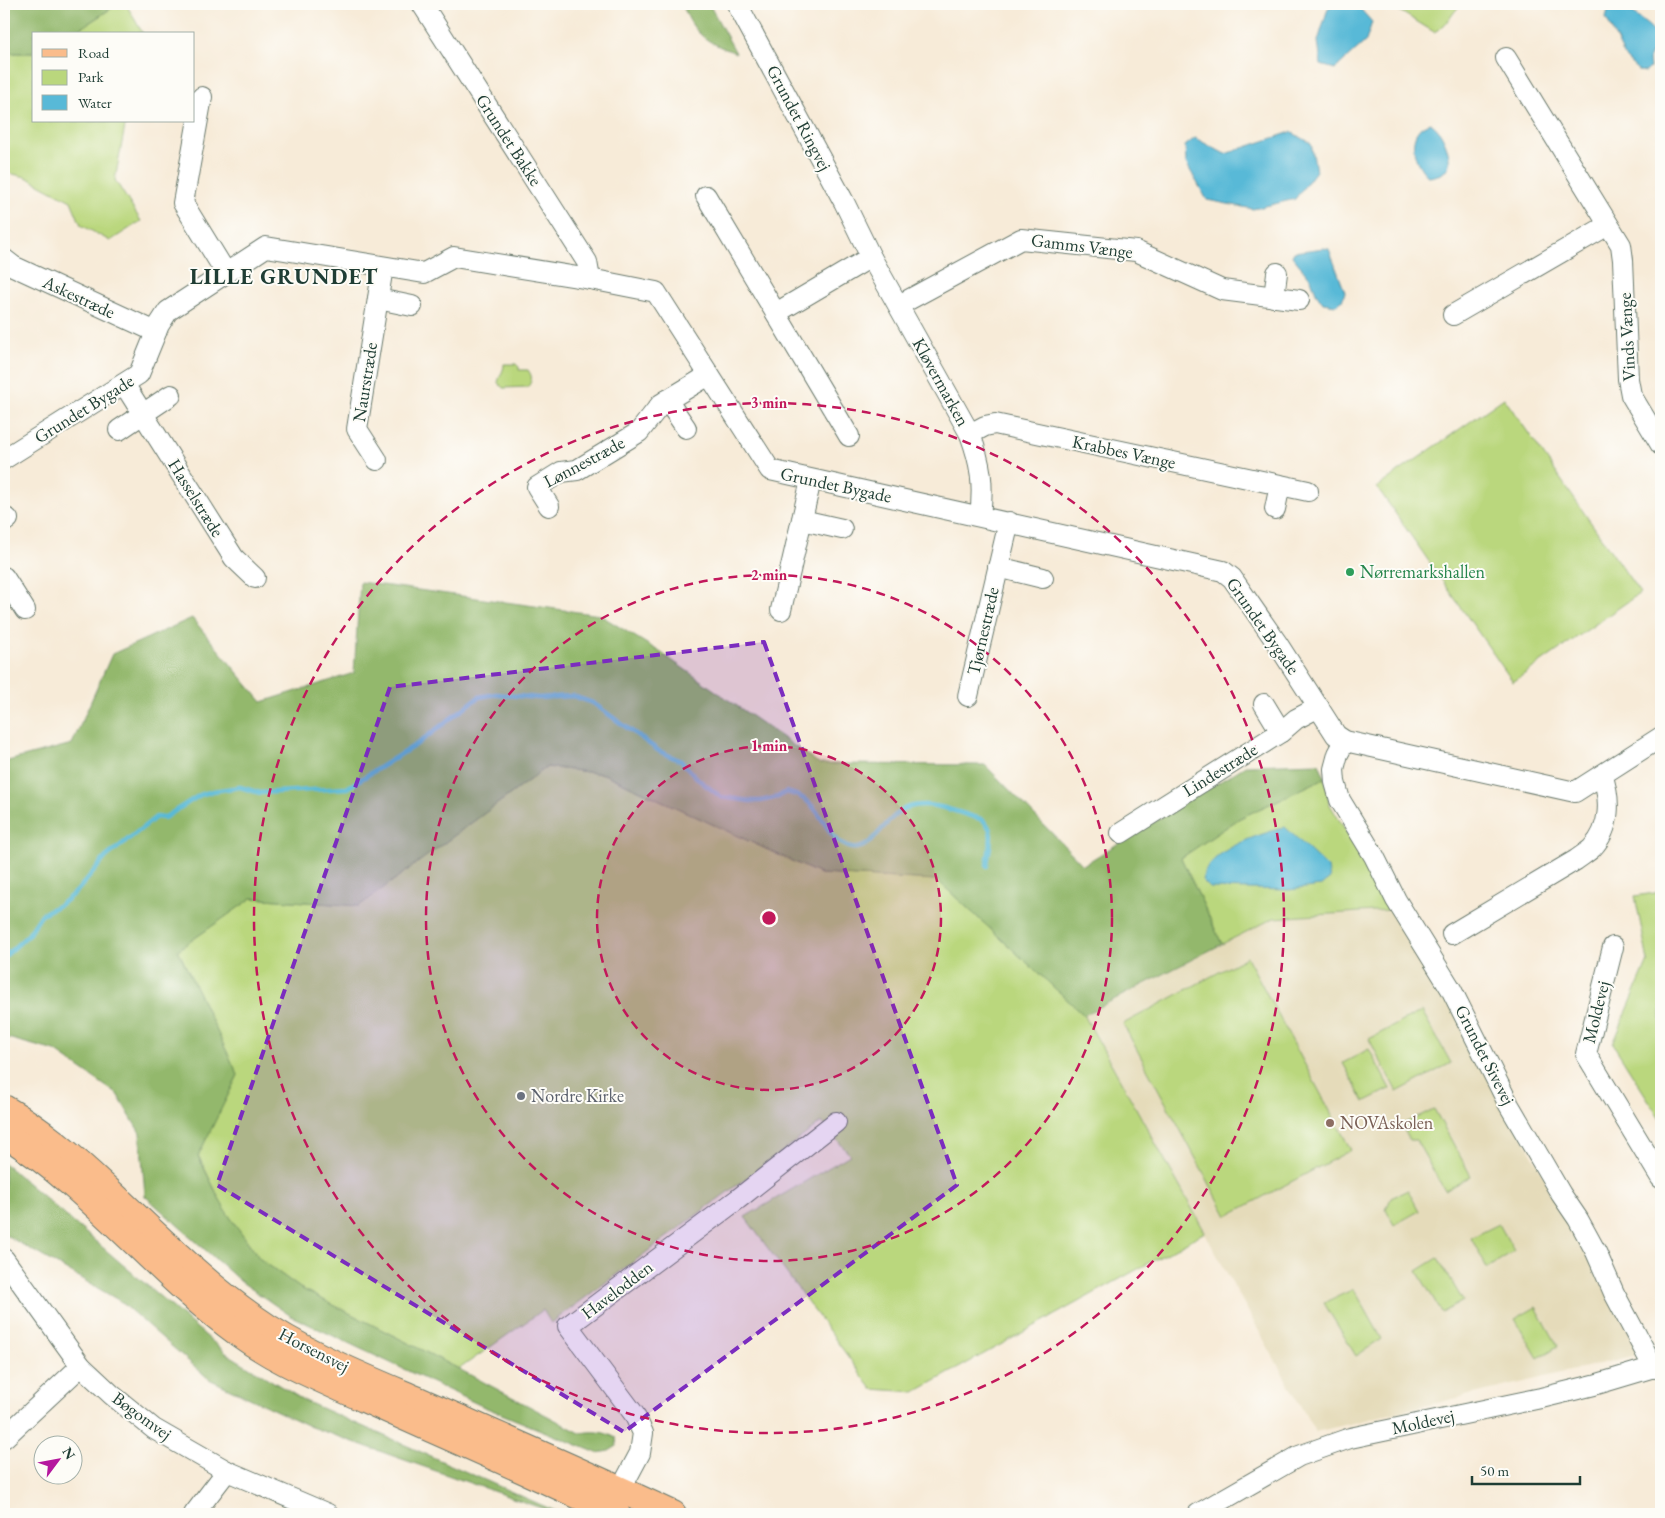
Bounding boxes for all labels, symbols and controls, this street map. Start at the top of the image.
legend [32,32,195,122]
text: Road [78,43,110,62]
street label: Grundet Ringvej [762,61,837,175]
text: Park [78,67,105,86]
street label: Grundet Bakke [471,89,548,190]
text: Water [78,93,112,112]
street label: Gamms Vænge [1030,228,1134,263]
district label: LILLE GRUNDET [190,262,378,291]
street label: Askestræde [38,269,119,323]
street label: Vinds Vænge [1613,292,1640,382]
street label: Kløvermarken [908,333,975,430]
street label: Naurstræde [347,340,382,423]
street label: Grundet Bygade [30,369,138,448]
text: 3 min [751,393,788,412]
street label: Krabbes Vænge [1070,429,1178,474]
street label: Lønnestræde [539,431,628,493]
street label: Hasselstræde [163,454,230,541]
street label: Grundet Bygade [778,462,894,508]
place label: Nørremarkshallen [1360,560,1486,583]
text: 2 min [751,565,788,584]
marker: Nørremarkshallen [1344,566,1356,578]
street label: Grundet Bygade [1222,573,1305,679]
street label: Tjørnestræde [961,585,1004,677]
text: 1 min [751,736,788,755]
street label: Lindestræde [1178,738,1261,802]
centre of rings [760,909,778,927]
street label: Moldevej [1577,978,1614,1045]
street label: Grundet Sivevej [1450,1001,1520,1109]
place label: Nordre Kirke [531,1084,624,1107]
marker: Nordre Kirke [515,1090,527,1102]
place label: NOVAskolen [1340,1111,1434,1134]
marker: NOVAskolen [1324,1117,1336,1129]
street label: Havelodden [576,1255,657,1324]
street label: Horsensvej [275,1322,353,1377]
street label: Bøgomvej [108,1386,177,1445]
street label: Moldevej [1389,1404,1456,1439]
north arrow [32,1436,82,1486]
text: N [58,1444,80,1463]
scale bar [1472,1453,1580,1485]
text: 50 m [1480,1461,1509,1480]

